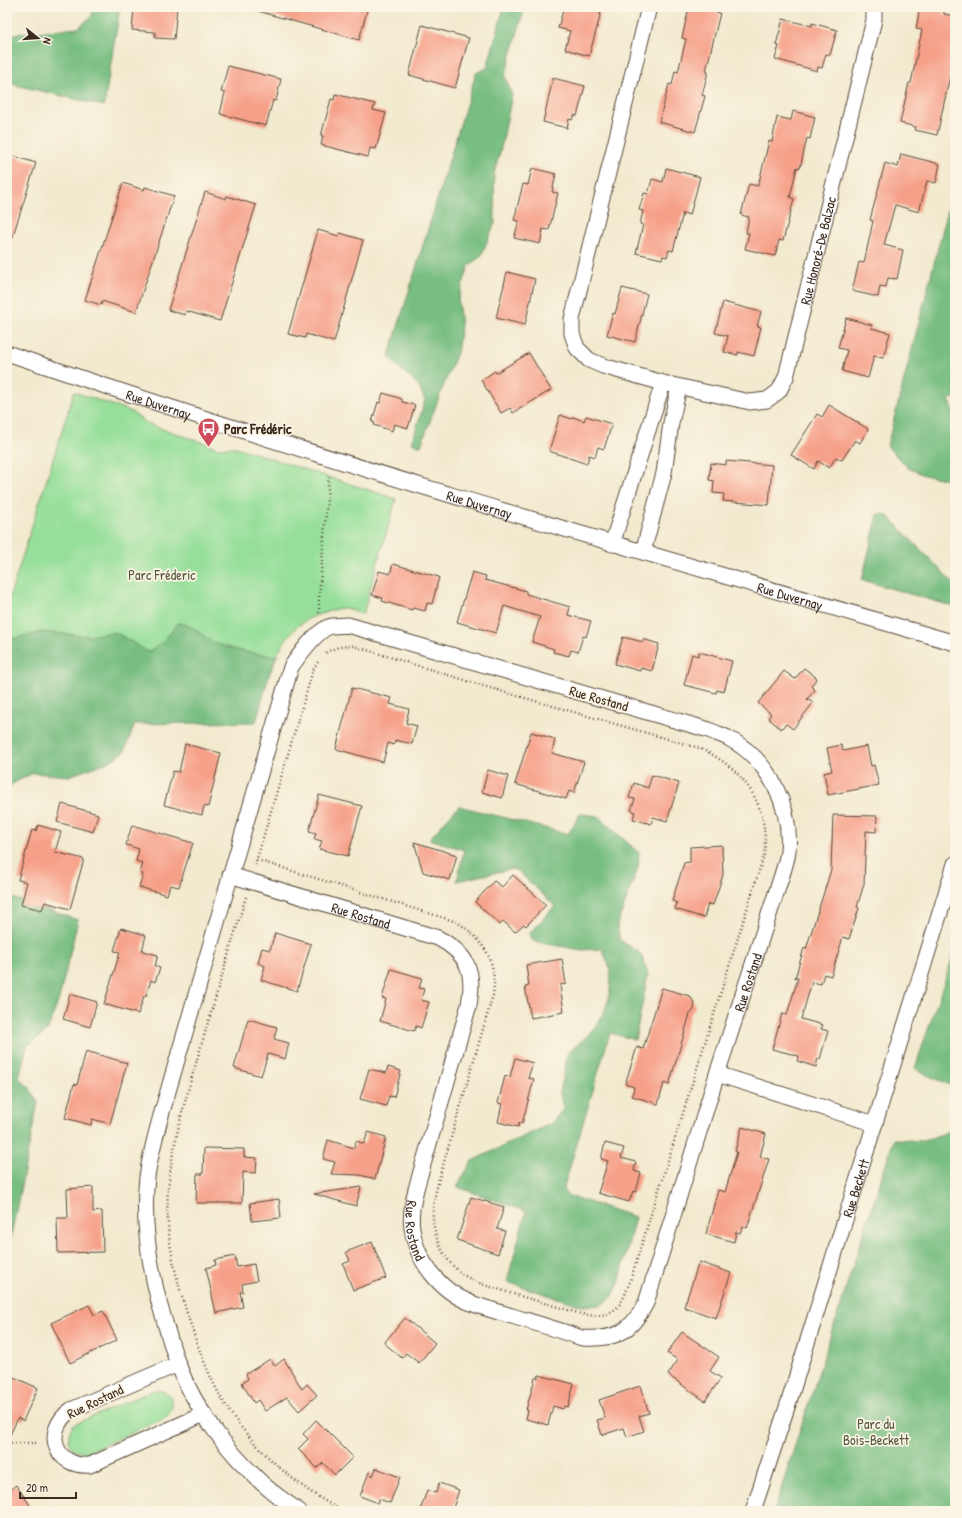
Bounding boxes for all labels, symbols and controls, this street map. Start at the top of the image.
north arrow [18,18,58,58]
text: N [40,36,55,46]
street label: Rue Honoré-De Balzac [795,194,840,306]
street label: Rue Duvernay [124,384,194,424]
bus stop icon: Parc Frédéric [196,415,222,448]
place label: Parc Frédéric [224,419,292,438]
street label: Rue Duvernay [445,485,515,523]
park label: Parc Fréderic [128,565,196,584]
street label: Rue Duvernay [755,577,825,615]
street label: Rue Rostand [567,681,631,716]
street label: Rue Rostand [330,897,393,933]
street label: Rue Rostand [729,950,766,1014]
street label: Rue Beckett [837,1156,873,1219]
street label: Rue Rostand [402,1199,431,1264]
street label: Rue Rostand [64,1379,127,1423]
park label: Parc du Bois-Beckett [843,1414,909,1449]
scale bar [20,1474,76,1500]
text: 20 m [26,1479,48,1496]

